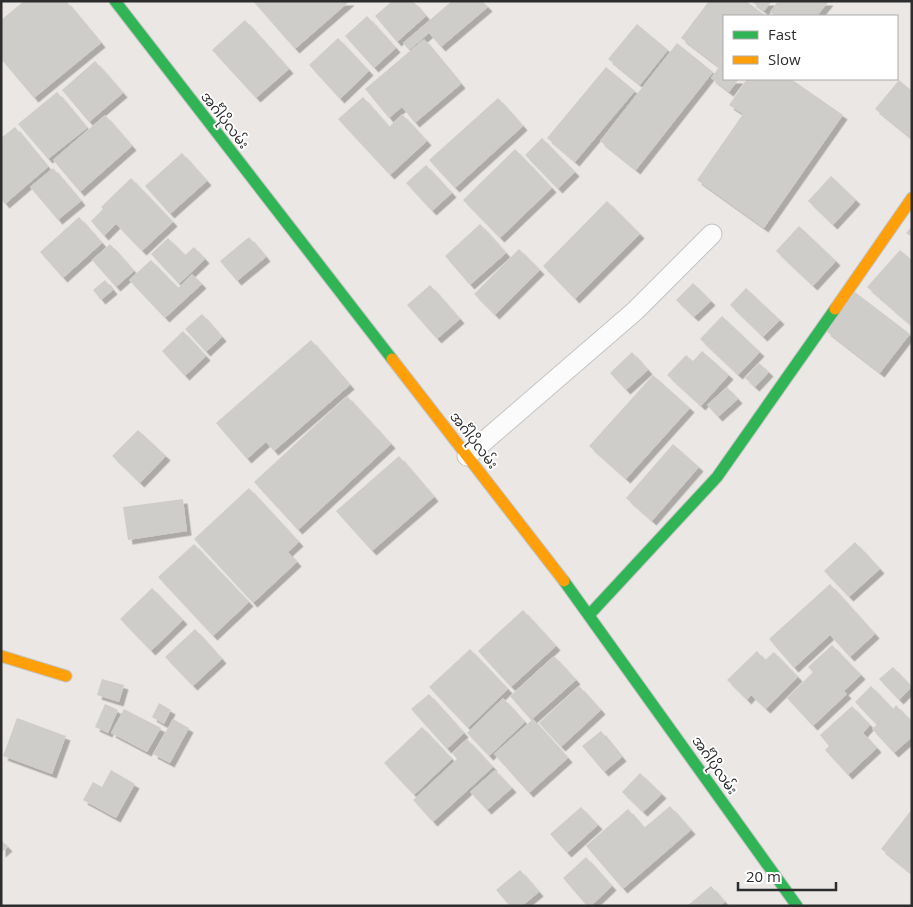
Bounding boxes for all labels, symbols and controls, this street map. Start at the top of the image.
legend [723,15,898,80]
text: Fast [768,24,797,44]
text: Slow [768,49,801,69]
street label: အင်္ဂါပိုလမ်း [195,87,254,154]
street label: အင်္ဂါပိုလမ်း [444,407,503,474]
street label: အင်္ဂါပိုလမ်း [686,732,743,800]
scale bar [738,860,836,892]
text: 20 m [746,866,781,886]

